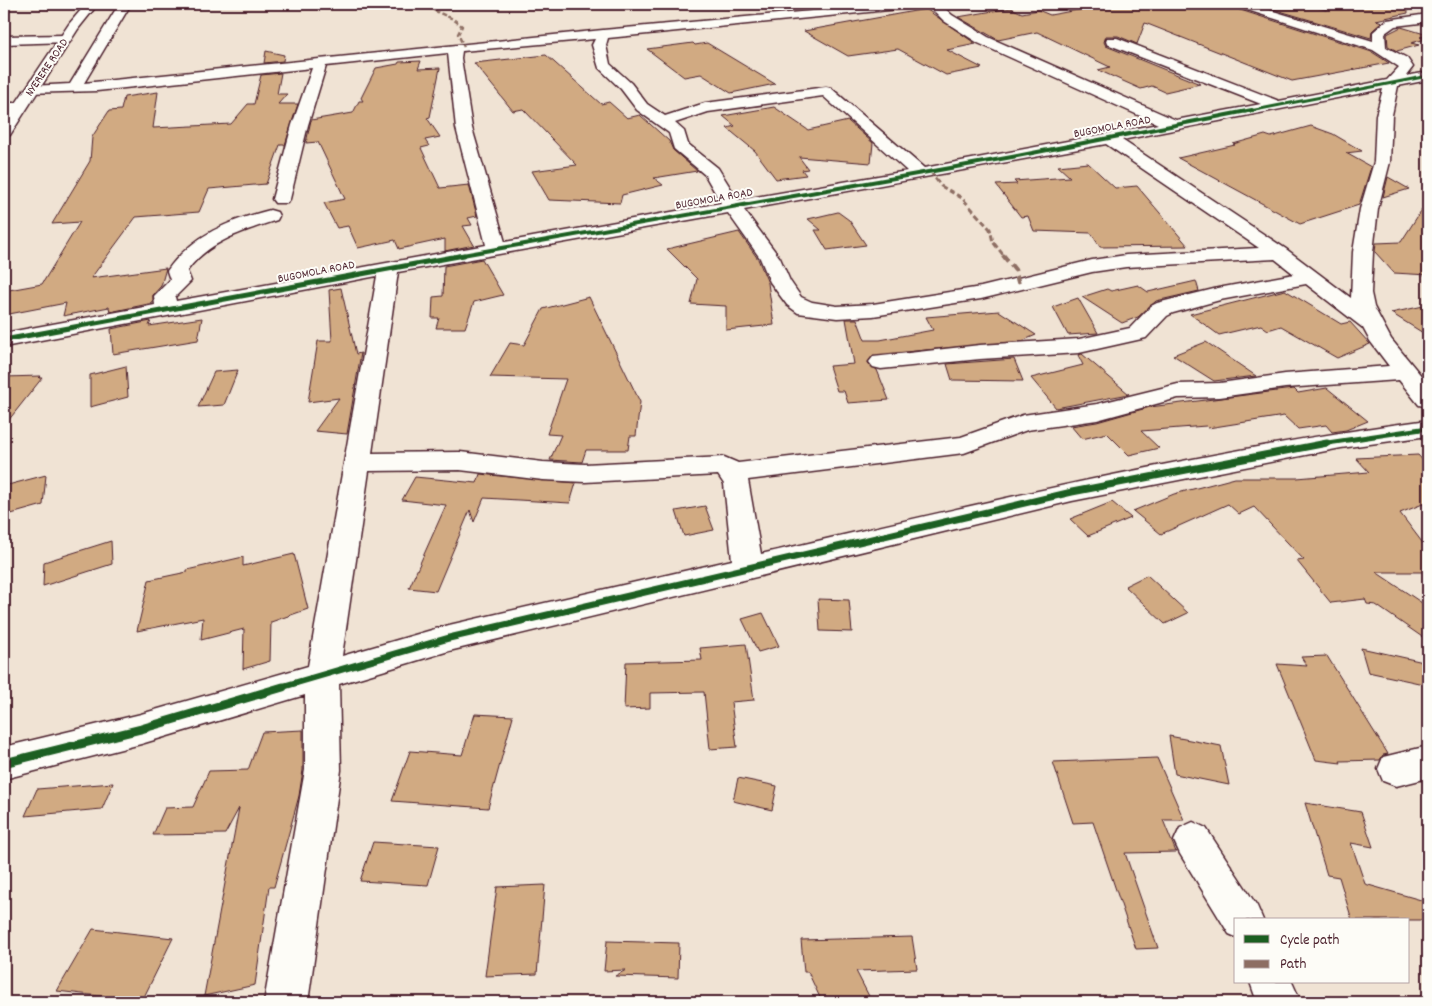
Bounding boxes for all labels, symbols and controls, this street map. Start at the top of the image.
street label: NYERERE ROAD [22,35,73,100]
street label: BUGOMOLA ROAD [1072,112,1152,143]
street label: BUGOMOLA ROAD [674,184,754,215]
street label: BUGOMOLA ROAD [276,257,356,288]
legend [1234,918,1410,984]
text: Cycle path [1280,930,1340,952]
text: Path [1280,954,1306,976]

